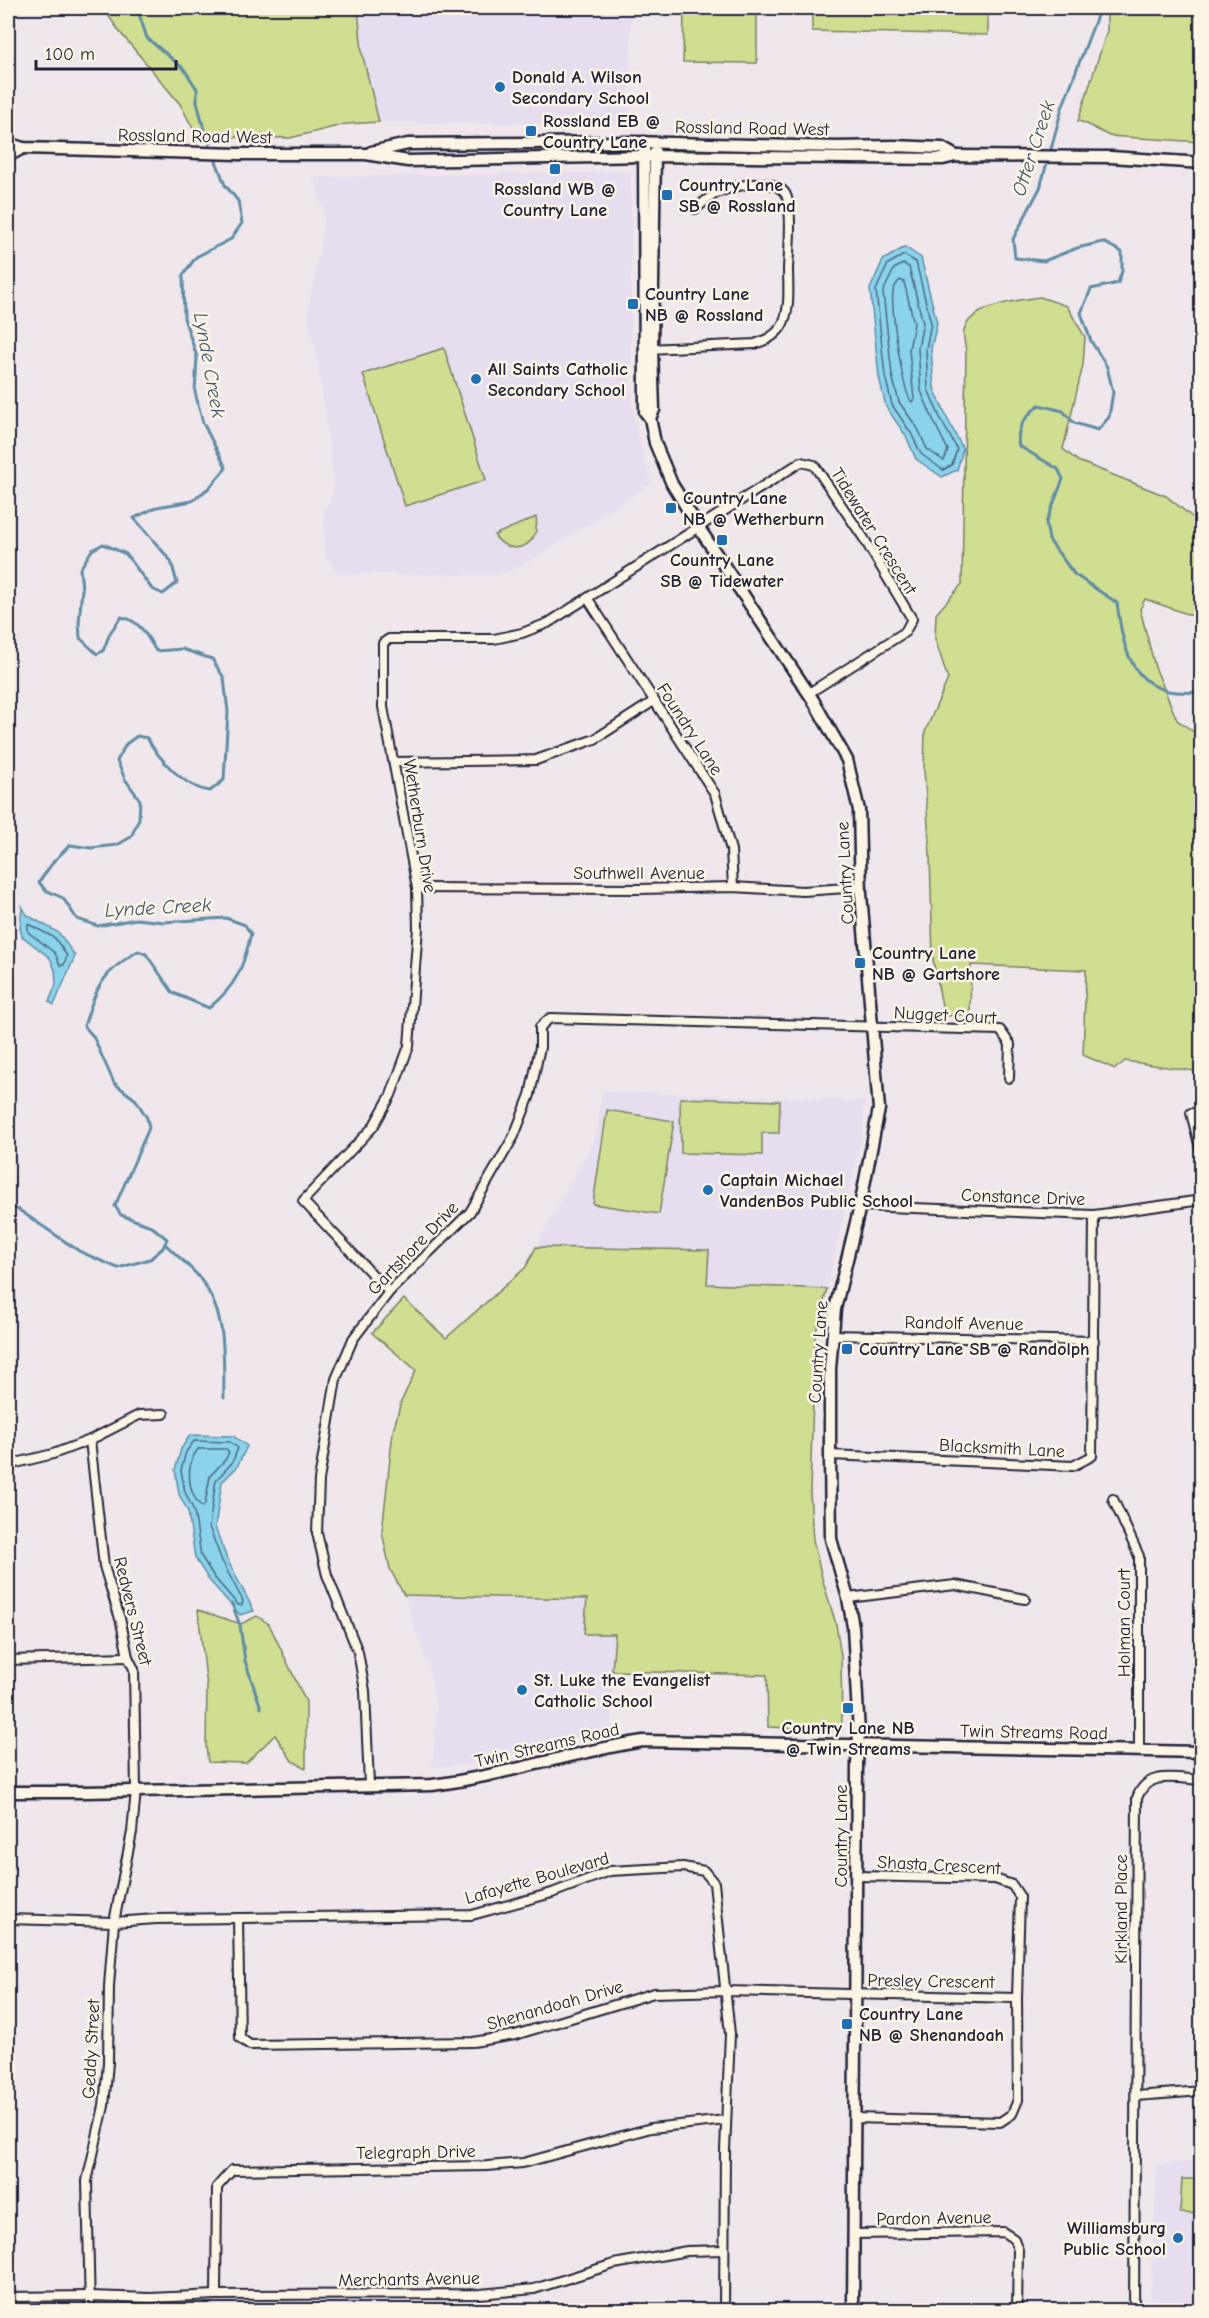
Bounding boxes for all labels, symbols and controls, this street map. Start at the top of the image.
scale bar [36,33,176,71]
text: 100 m [45,44,95,65]
place label: Donald A. Wilson Secondary School [512,67,649,109]
marker: Donald A. Wilson Secondary School [493,80,507,94]
water label: Otter Creek [1007,97,1060,199]
place label: Rossland EB @ Country Lane [543,111,660,153]
street label: Rossland Road West [675,117,830,140]
marker: Rossland EB @ Country Lane [524,124,538,138]
street label: Rossland Road West [118,125,273,148]
marker: Rossland WB @ Country Lane [548,162,562,176]
place label: Country Lane SB @ Rossland [679,175,796,217]
place label: Rossland WB @ Country Lane [494,179,616,221]
marker: Country Lane SB @ Rossland [660,188,674,202]
place label: Country Lane NB @ Rossland [645,284,764,326]
marker: Country Lane NB @ Rossland [626,297,640,311]
water label: Lynde Creek [189,311,230,420]
place label: All Saints Catholic Secondary School [488,359,628,401]
marker: All Saints Catholic Secondary School [469,372,483,386]
street label: Tidewater Crescent [826,464,922,599]
place label: Country Lane NB @ Wetherburn [683,488,824,530]
marker: Country Lane NB @ Wetherburn [664,501,678,515]
marker: Country Lane SB @ Tidewater [715,533,729,547]
place label: Country Lane SB @ Tidewater [661,550,784,592]
street label: Foundry Lane [652,679,727,779]
street label: Wetherburn Drive [399,758,440,894]
street label: Country Lane [832,821,859,925]
street label: Southwell Avenue [573,863,705,884]
water label: Lynde Creek [104,893,212,922]
place label: Country Lane NB @ Gartshore [872,943,1000,985]
marker: Country Lane NB @ Gartshore [853,956,867,970]
street label: Nugget Court [893,1002,997,1029]
place label: Captain Michael VandenBos Public School [720,1170,913,1212]
marker: Captain Michael VandenBos Public School [701,1183,715,1197]
street label: Constance Drive [960,1185,1085,1210]
street label: Gartshore Drive [364,1197,463,1299]
street label: Country Lane [804,1300,833,1404]
street label: Randolf Avenue [905,1312,1023,1335]
place label: Country Lane SB @ Randolph [859,1339,1090,1360]
marker: Country Lane SB @ Randolph [840,1342,854,1356]
street label: Blacksmith Lane [939,1435,1065,1462]
street label: Redvers Street [109,1555,156,1668]
street label: Holman Court [1114,1568,1135,1677]
place label: St. Luke the Evangelist Catholic School [534,1670,711,1712]
marker: St. Luke the Evangelist Catholic School [515,1683,529,1697]
marker: Country Lane NB @ Twin Streams [841,1701,855,1715]
place label: Country Lane NB @ Twin Streams [781,1718,915,1760]
street label: Twin Streams Road [473,1719,621,1772]
street label: Twin Streams Road [960,1721,1108,1744]
street label: Country Lane [831,1784,852,1888]
street label: Lafayette Boulevard [463,1848,612,1909]
street label: Shasta Crescent [877,1852,1002,1879]
street label: Kirkland Place [1111,1854,1132,1964]
street label: Presley Crescent [867,1970,996,1993]
street label: Shenandoah Drive [485,1976,626,2035]
street label: Geddy Street [78,1998,105,2100]
place label: Country Lane NB @ Shenandoah [859,2004,1004,2046]
marker: Country Lane NB @ Shenandoah [840,2017,854,2031]
street label: Telegraph Drive [356,2141,476,2164]
street label: Pardon Avenue [876,2207,992,2230]
place label: Williamsburg Public School [1063,2218,1166,2260]
marker: Williamsburg Public School [1171,2231,1185,2245]
street label: Merchants Avenue [338,2268,480,2291]

